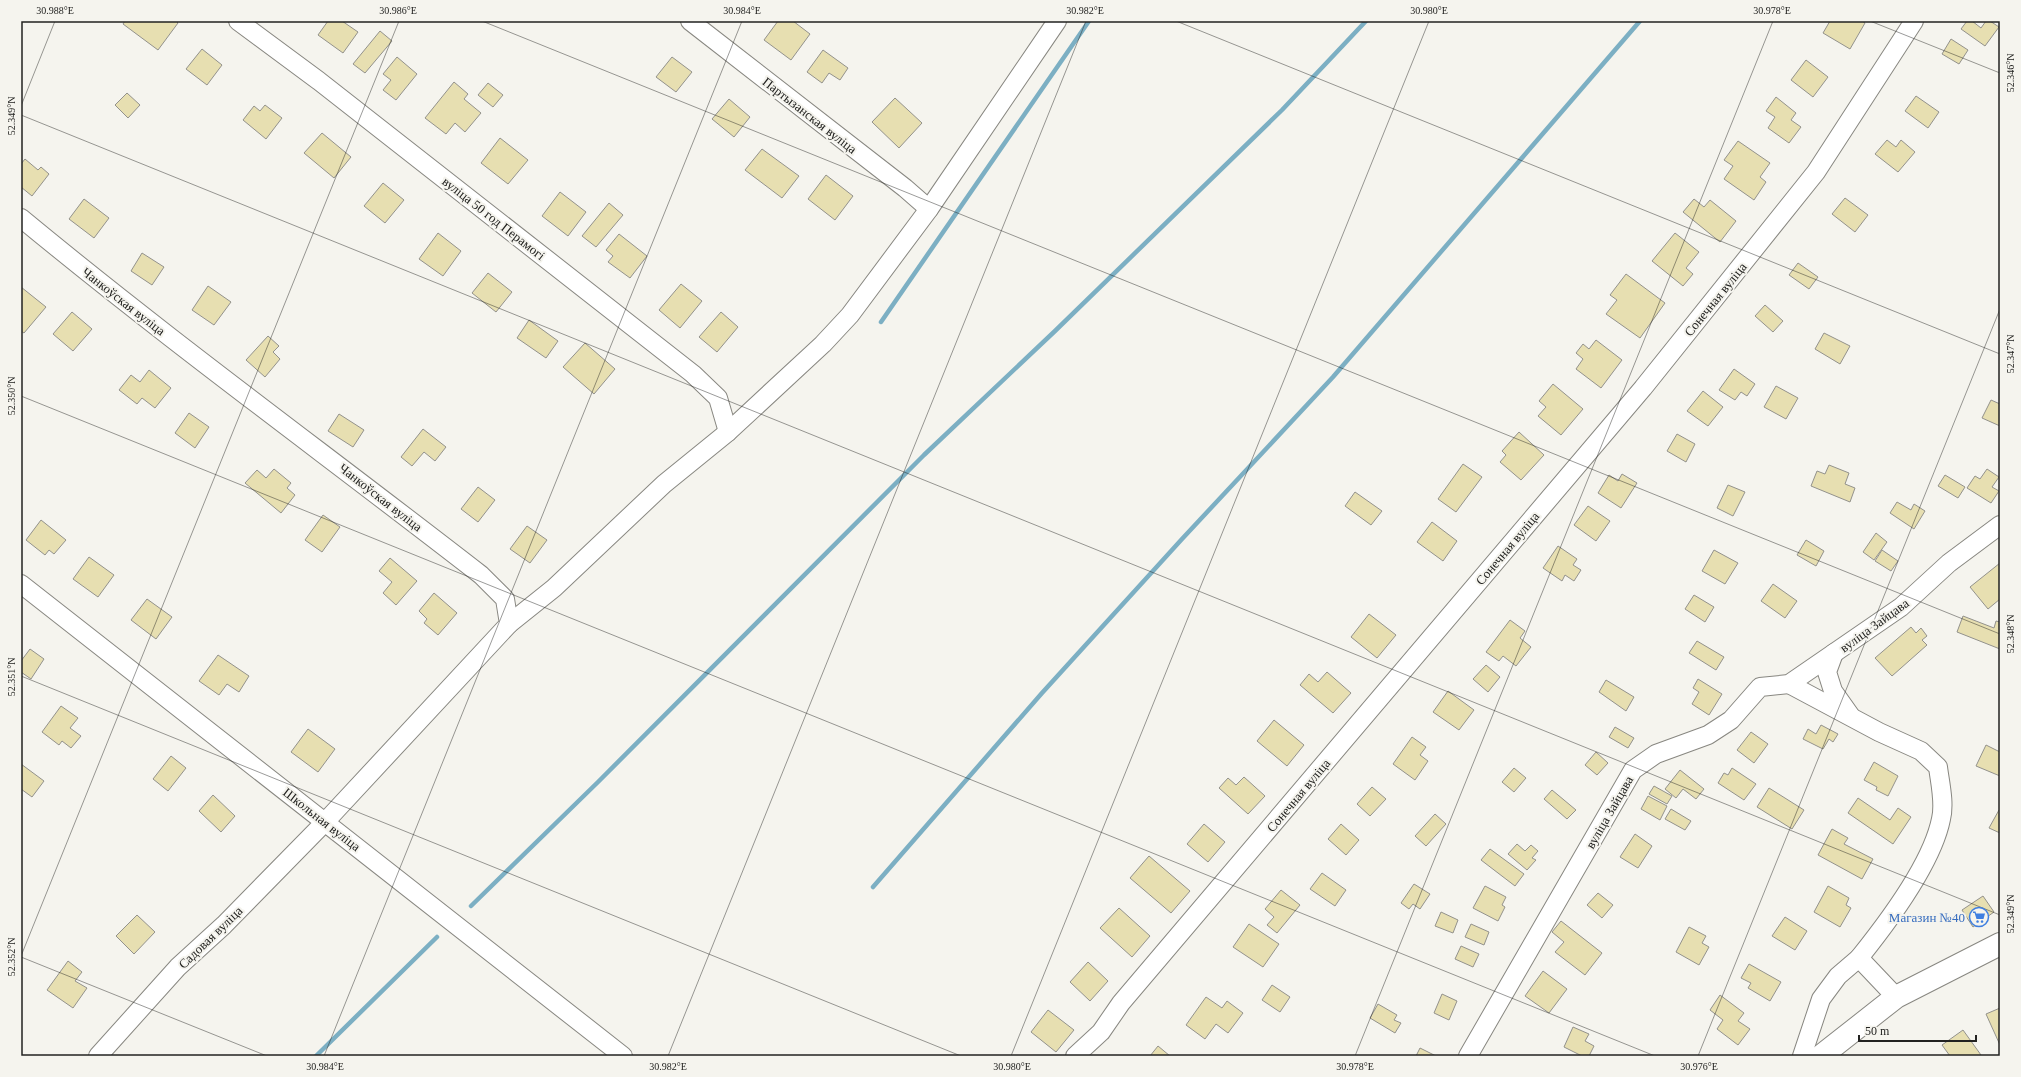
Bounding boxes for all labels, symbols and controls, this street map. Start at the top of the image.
text: 30.988°E [36,5,74,16]
text: 30.986°E [379,5,417,16]
text: 30.984°E [723,5,761,16]
text: 30.982°E [1066,5,1104,16]
text: 30.980°E [1410,5,1448,16]
text: 30.978°E [1753,5,1791,16]
text: 52.346°N [2005,54,2016,92]
street label: Партызанская вуліца [760,74,860,157]
text: 52.349°N [6,97,17,135]
street label: вуліца 50 год Перамогі [439,174,548,263]
street label: Сонечная вуліца [1681,259,1750,339]
street label: Чанкоўская вуліца [79,264,168,339]
text: 52.347°N [2005,335,2016,373]
text: 52.350°N [6,377,17,415]
street label: Чанкоўская вуліца [336,460,425,535]
street label: Сонечная вуліца [1473,509,1542,588]
street label: вуліца Зайцава [1837,595,1912,655]
text: 52.348°N [2005,615,2016,653]
text: 52.351°N [6,658,17,696]
street label: Сонечная вуліца [1264,756,1333,835]
street label: вуліца Зайцава [1583,773,1636,851]
street label: Школьная вуліца [280,785,363,854]
text: 52.349°N [2005,895,2016,933]
street label: Садовая вуліца [175,903,246,972]
supermarket icon: Магазин №40 [1968,906,1990,928]
place label: Магазин №40 [1889,910,1965,925]
text: 52.352°N [6,938,17,976]
scale bar [1859,1017,1976,1043]
text: 50 m [1865,1024,1890,1038]
text: 30.984°E [306,1061,344,1072]
text: 30.982°E [649,1061,687,1072]
text: 30.980°E [993,1061,1031,1072]
text: 30.978°E [1336,1061,1374,1072]
text: 30.976°E [1680,1061,1718,1072]

